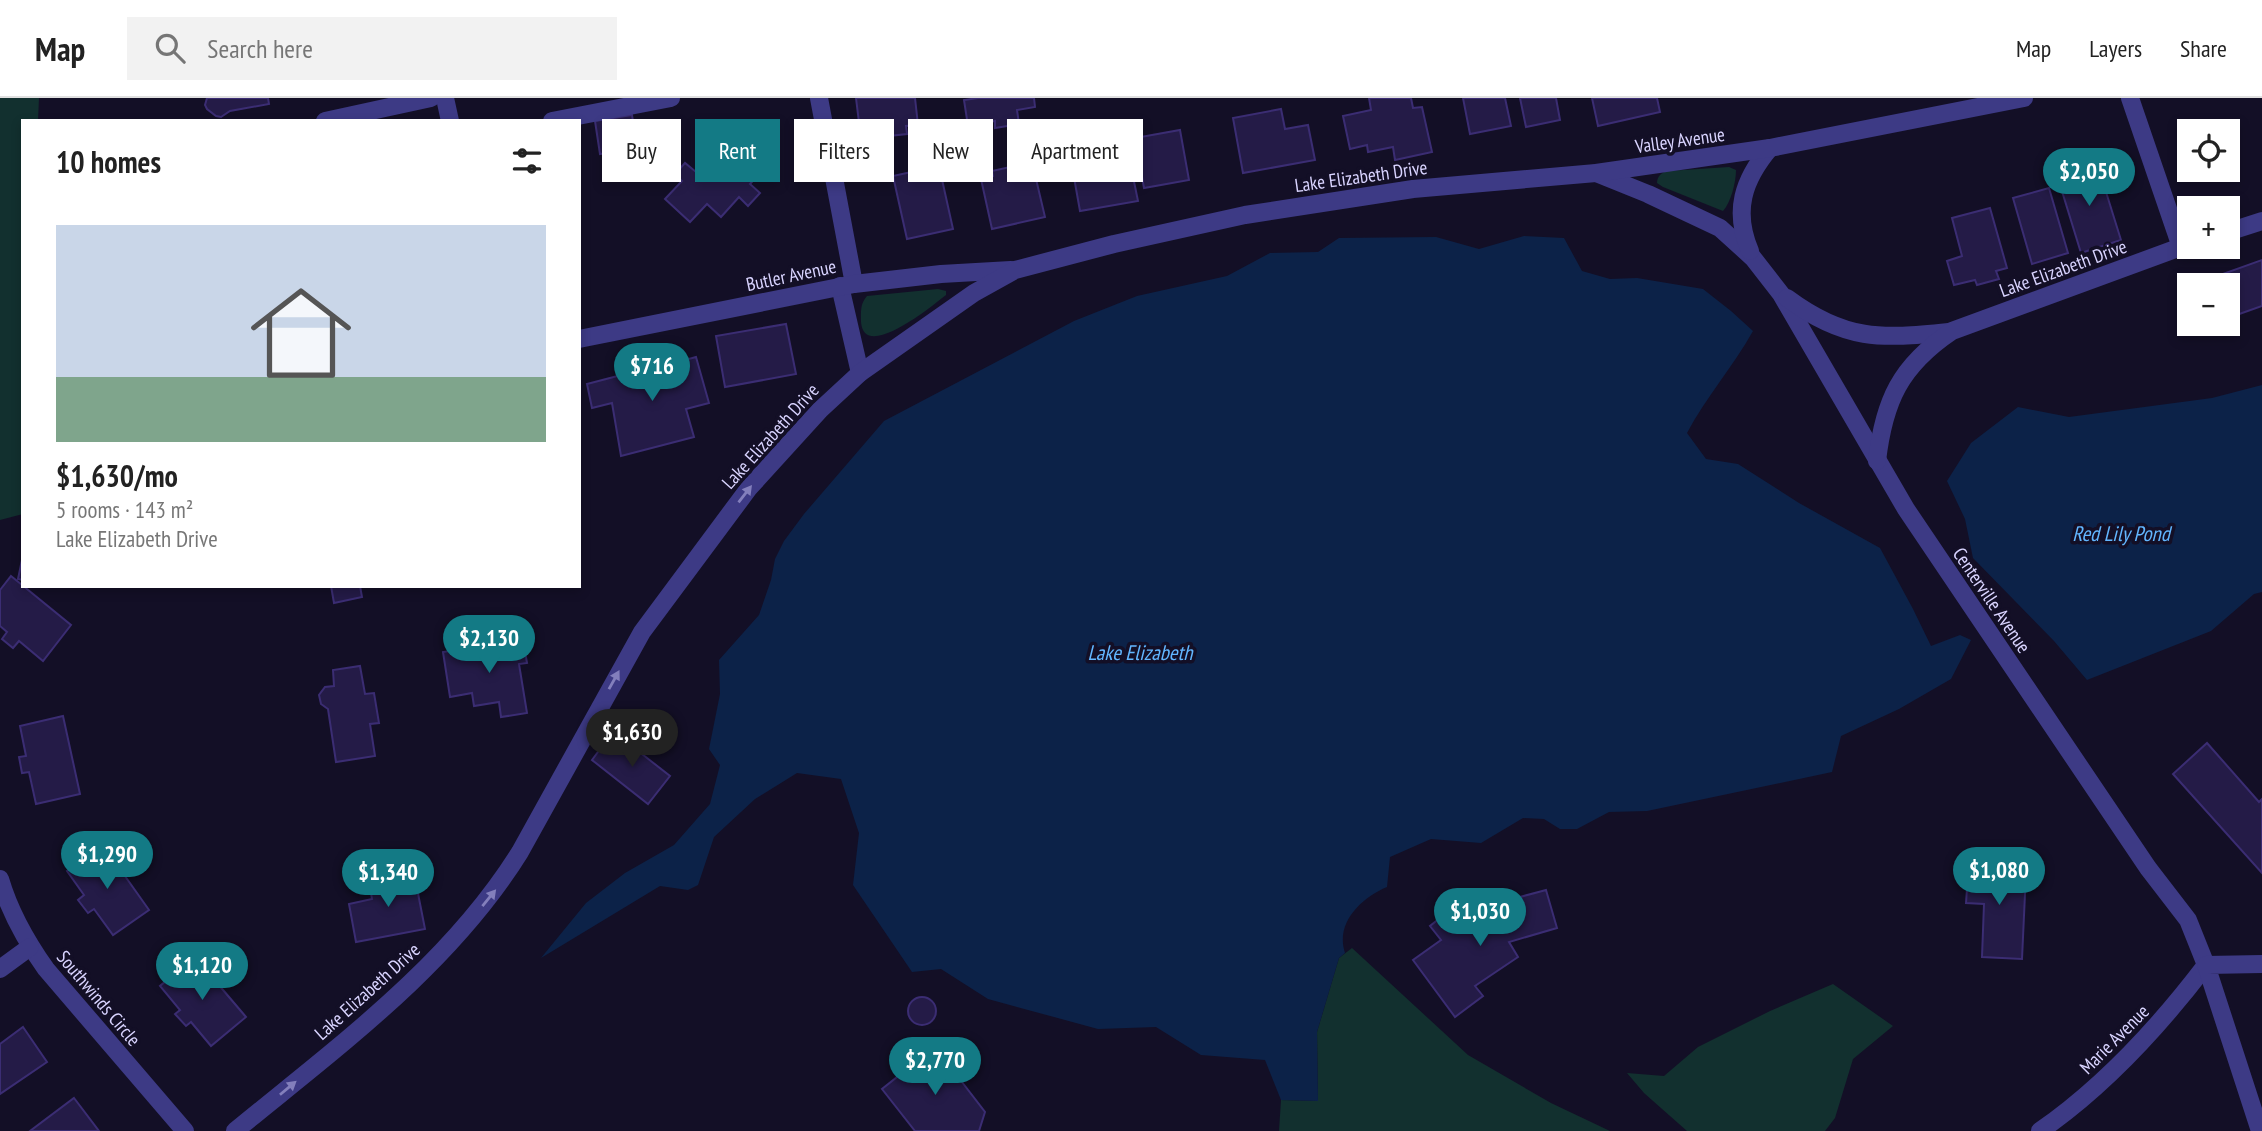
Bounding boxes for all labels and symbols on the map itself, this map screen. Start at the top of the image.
street label: Valley Avenue [1633,122,1726,158]
pin: $2,050 [2032,148,2146,208]
street label: Lake Elizabeth Drive [1293,155,1429,197]
street label: Lake Elizabeth Drive [1996,234,2130,302]
street label: Butler Avenue [744,254,838,296]
pin: $716 [611,344,693,403]
street label: Lake Elizabeth Drive [716,378,824,494]
one-way arrow [737,486,752,504]
water label: Red Lily Pond [2072,520,2173,547]
street label: Centerville Avenue [1948,543,2036,658]
pin: $2,130 [432,616,546,675]
water label: Lake Elizabeth [1087,639,1194,666]
one-way arrow [608,670,620,690]
pin: $1,630 [575,710,689,769]
pin: $1,290 [50,832,164,891]
pin: $1,080 [1942,848,2056,907]
pin: $1,340 [331,850,445,909]
pin: $1,030 [1423,888,1537,948]
one-way arrow [481,890,496,907]
street label: Lake Elizabeth Drive [309,937,425,1045]
pin: $1,120 [145,942,259,1002]
street label: Southwinds Circle [52,945,146,1051]
street label: Marie Avenue [2074,999,2154,1079]
pin: $2,770 [878,1038,992,1097]
one-way arrow [279,1080,297,1095]

